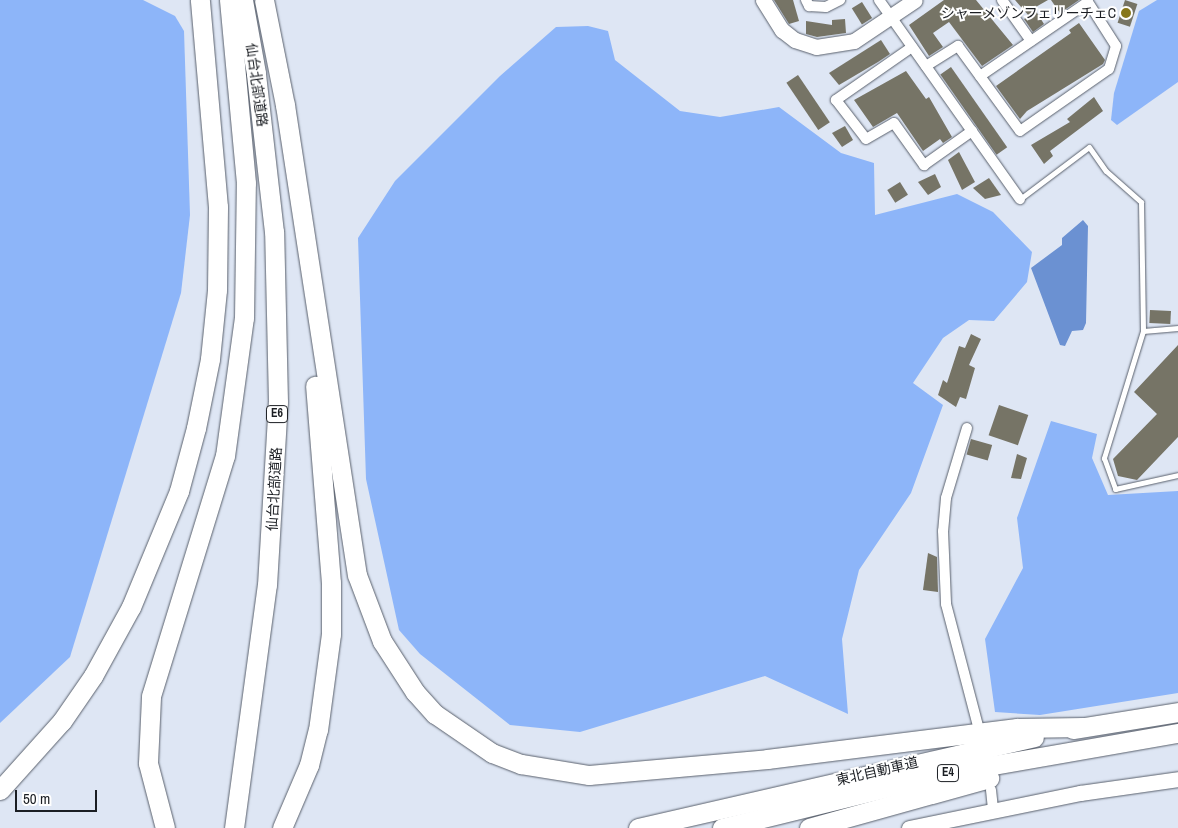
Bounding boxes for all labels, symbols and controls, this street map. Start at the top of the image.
place label: シャーメゾンフェリーチェC [940,5,1116,21]
marker: シャーメゾンフェリーチェC [1120,7,1132,19]
street label: 仙台北部道路 [243,42,271,128]
road number: E6 [266,404,288,424]
street label: 仙台北部道路 [263,447,285,531]
street label: 東北自動車道 [834,753,920,789]
road number: E4 [937,764,959,782]
scale bar [18,780,100,812]
text: 50 m [23,788,50,809]

